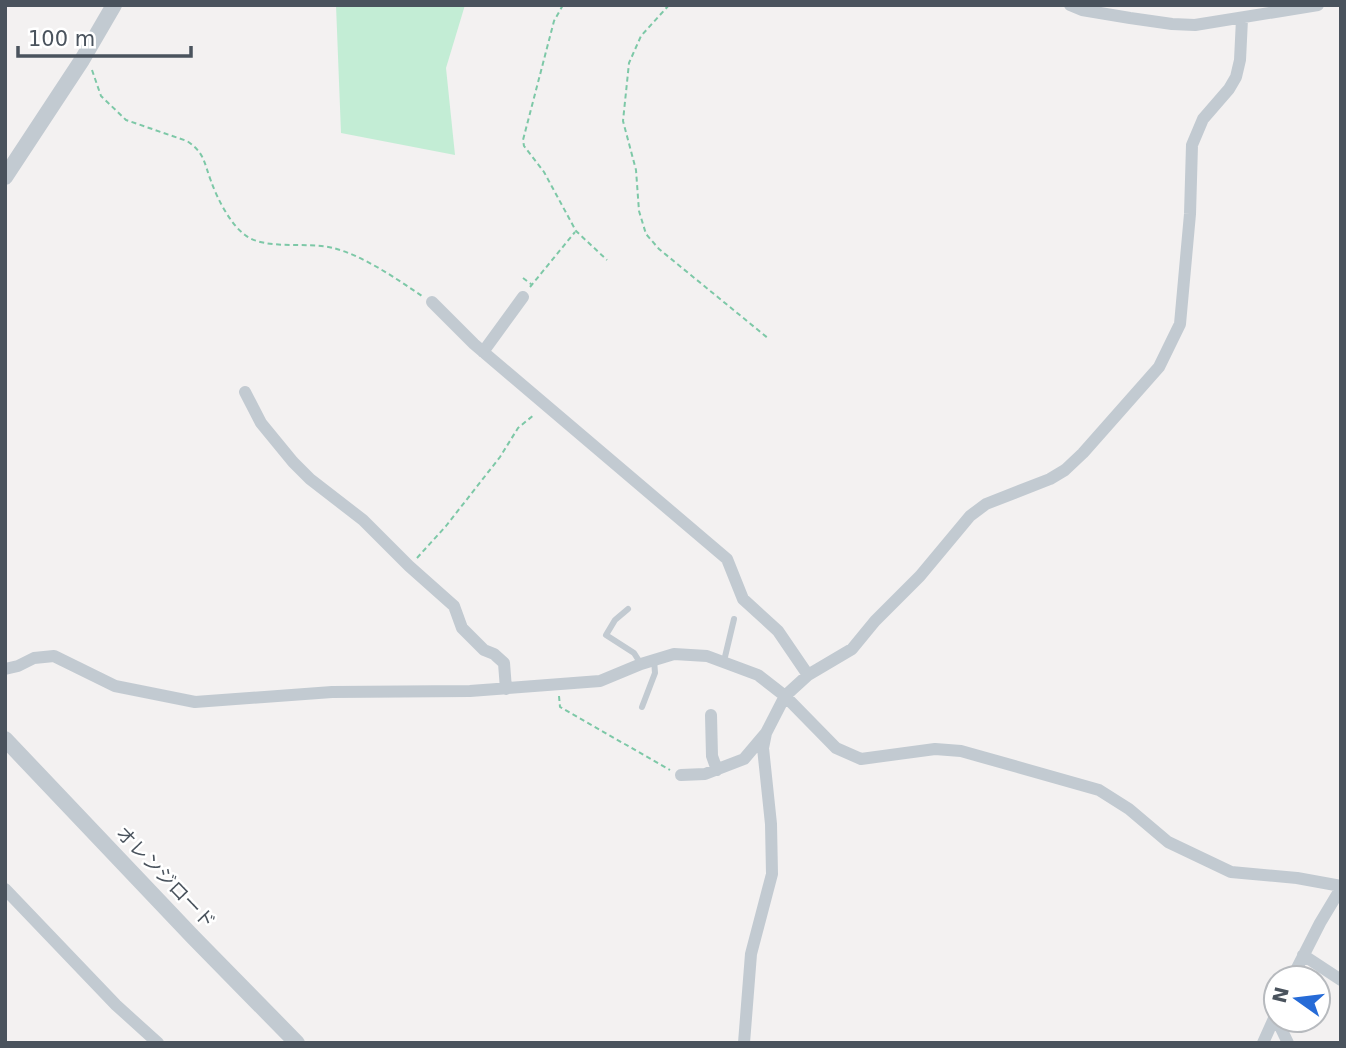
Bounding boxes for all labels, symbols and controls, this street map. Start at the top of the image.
scale bar [18,14,191,58]
text: 100 m [28,27,95,51]
street label: オレンジロード [112,822,220,932]
north arrow [1262,964,1332,1034]
text: N [1268,985,1293,1005]

